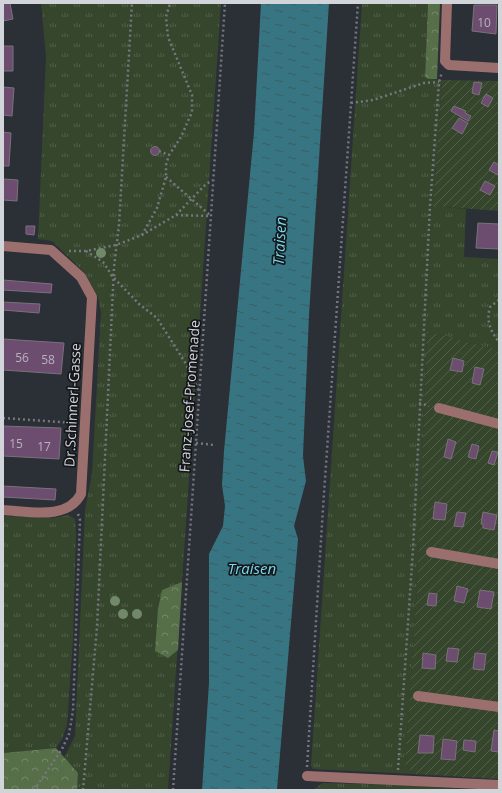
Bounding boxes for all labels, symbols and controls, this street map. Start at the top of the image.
house number: 10 [477,14,491,31]
water label: Traisen [268,216,290,266]
street label: Franz-Josef-Promenade [174,319,204,473]
street label: Dr.Schinnerl-Gasse [59,342,85,467]
house number: 56 [15,349,29,366]
house number: 58 [41,351,55,368]
house number: 15 [9,435,23,452]
house number: 17 [37,438,51,455]
water label: Traisen [228,558,276,578]

